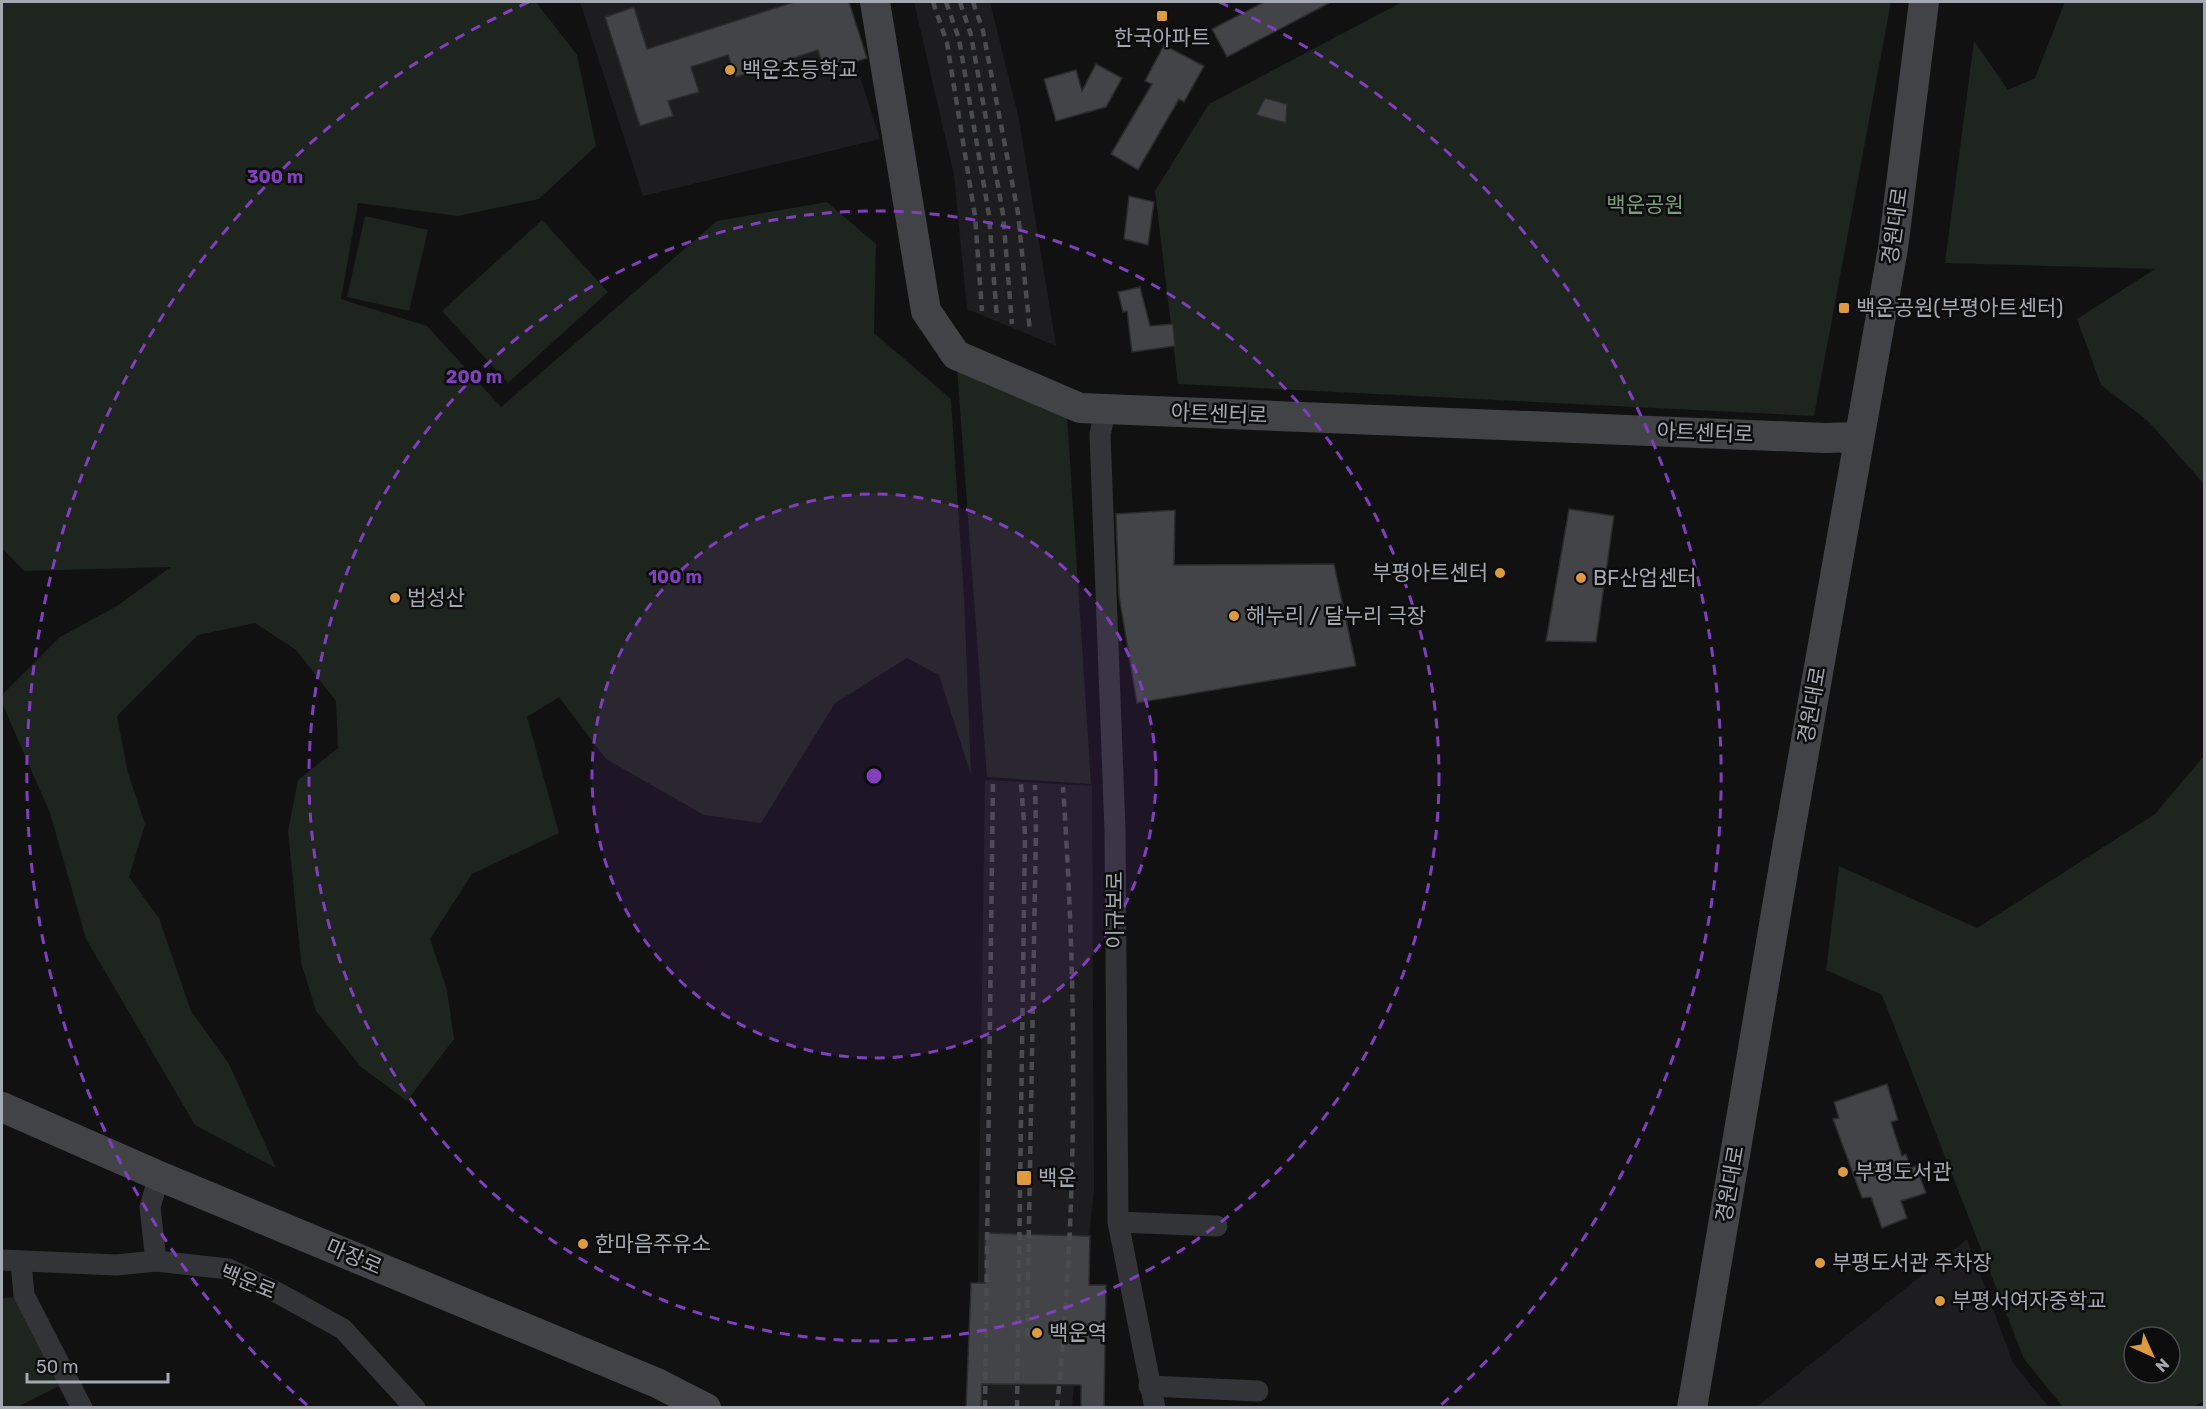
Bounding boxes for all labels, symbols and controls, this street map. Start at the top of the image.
marker: 한국아파트 [1155,9,1169,23]
place label: 한국아파트 [1114,25,1210,50]
place label: 백운초등학교 [742,57,858,82]
marker: 백운초등학교 [723,63,737,77]
text: 300 m [247,166,303,188]
street label: 경원대로 [1877,186,1912,266]
park label: 백운공원 [1606,192,1684,217]
place label: 백운공원(부평아트센터) [1856,295,2063,320]
marker: 백운공원(부평아트센터) [1837,301,1851,315]
text: 200 m [446,366,502,388]
street label: 아트센터로 [1170,399,1268,428]
street label: 아트센터로 [1656,418,1754,447]
place label: 부평아트센터 [1372,560,1488,585]
place label: BF산업센터 [1593,565,1697,590]
text: 100 m [648,566,702,588]
marker: 부평아트센터 [1493,566,1507,580]
marker: BF산업센터 [1574,571,1588,585]
place label: 법성산 [407,585,465,610]
marker: 법성산 [388,591,402,605]
place label: 해누리 / 달누리 극장 [1246,603,1426,628]
marker: 해누리 / 달누리 극장 [1227,609,1241,623]
street label: 경원대로 [1792,665,1831,745]
centre of rings [864,766,884,786]
street label: 이규보로 [1102,871,1127,949]
street label: 경원대로 [1710,1144,1749,1224]
place label: 부평도서관 [1855,1159,1952,1184]
place label: 백운 [1038,1165,1077,1190]
marker: 부평도서관 [1836,1165,1850,1179]
marker: 백운 [1015,1169,1033,1187]
place label: 한마음주유소 [595,1231,711,1256]
street label: 마장로 [323,1234,386,1279]
marker: 한마음주유소 [576,1237,590,1251]
place label: 부평도서관 주차장 [1832,1250,1992,1275]
marker: 부평도서관 주차장 [1813,1256,1827,1270]
street label: 백운로 [217,1259,280,1304]
place label: 부평서여자중학교 [1952,1288,2107,1313]
marker: 부평서여자중학교 [1933,1294,1947,1308]
place label: 백운역 [1049,1320,1107,1345]
north arrow [2122,1325,2182,1385]
marker: 백운역 [1030,1326,1044,1340]
scale bar [27,1346,168,1384]
text: N [2151,1354,2173,1376]
text: 50 m [36,1356,79,1378]

